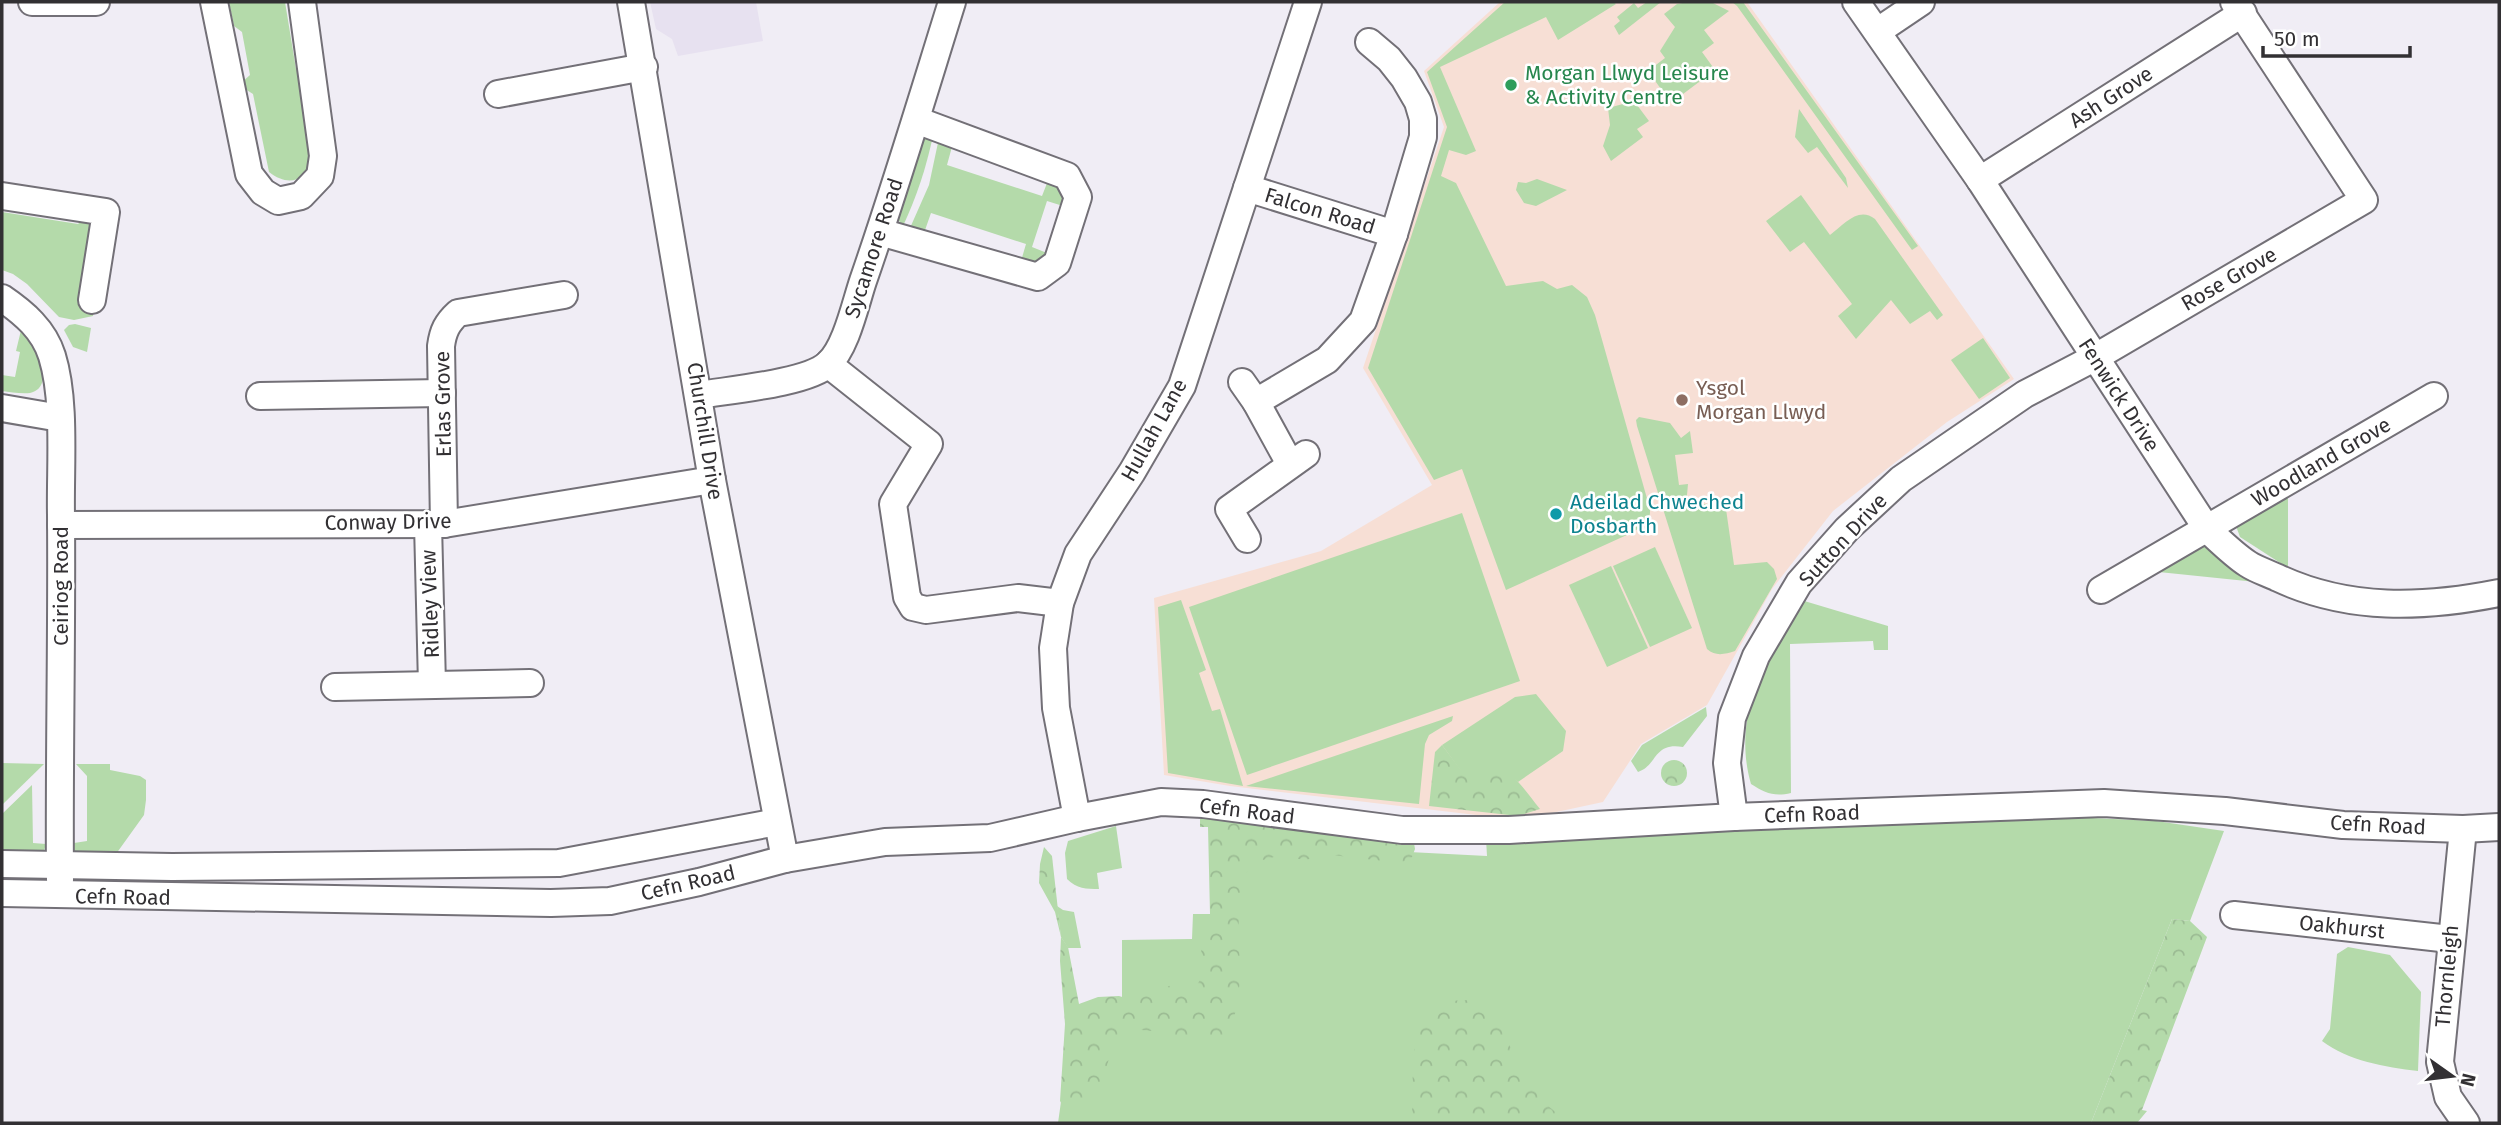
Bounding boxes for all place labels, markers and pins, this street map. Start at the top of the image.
place label: Morgan Llwyd Leisure & Activity Centre [1525,60,1729,110]
marker: Morgan Llwyd Leisure & Activity Centre [1503,77,1519,93]
place label: Ysgol Morgan Llwyd [1696,375,1826,425]
marker: Ysgol Morgan Llwyd [1674,392,1690,408]
place label: Adeilad Chweched Dosbarth [1570,489,1744,539]
marker: Adeilad Chweched Dosbarth [1548,506,1564,522]

